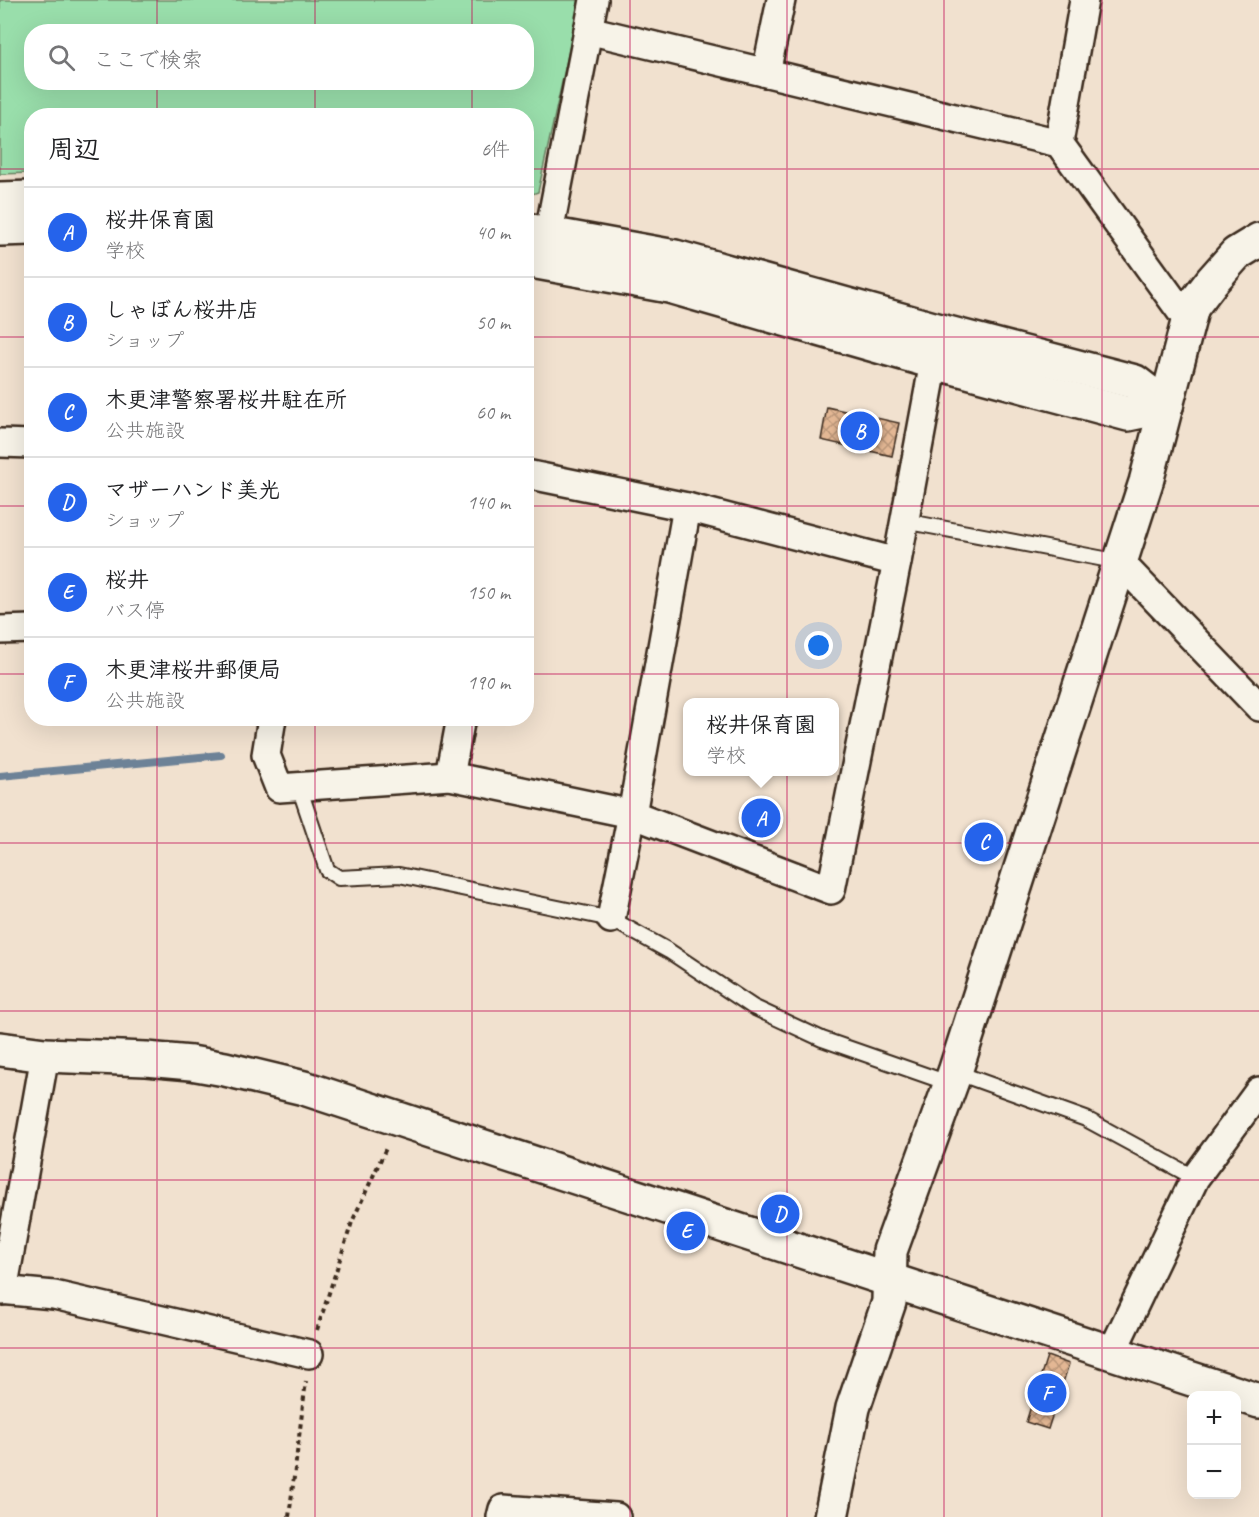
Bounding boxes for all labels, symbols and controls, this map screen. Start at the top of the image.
search box [24,24,534,90]
icon: search [45,41,78,74]
text: ここで検索 [93,46,203,74]
text: 周辺 [48,133,100,166]
text: 6件 [481,137,510,162]
text: 桜井保育園 [105,206,215,234]
text: A [62,220,73,245]
text: 40 m [476,220,510,245]
text: 学校 [105,238,145,263]
text: しゃぼん桜井店 [105,296,259,324]
text: B [62,310,73,335]
text: 50 m [476,310,510,335]
text: ショップ [105,328,184,353]
text: 木更津警察署桜井駐在所 [105,386,347,414]
text: C [63,400,72,425]
text: 60 m [476,400,510,425]
pin: B [840,408,880,454]
text: 公共施設 [105,418,185,443]
text: マザーハンド美光 [105,476,281,504]
text: D [62,490,73,515]
text: 140 m [467,490,510,515]
text: ショップ [105,508,184,533]
text: 桜井 [105,566,149,594]
text: E [62,580,73,605]
text: 150 m [467,580,510,605]
text: バス停 [105,598,165,623]
your location [804,631,833,660]
text: 木更津桜井郵便局 [105,656,281,684]
text: F [63,670,72,695]
text: 190 m [467,670,510,695]
text: 公共施設 [105,688,185,713]
popup [683,698,839,776]
text: 桜井保育園 [706,711,816,739]
text: 学校 [706,743,746,768]
pin: A [742,796,780,840]
pin: C [964,820,1004,864]
pin: D [760,1192,800,1236]
pin: E [666,1208,706,1254]
pin: F [1028,1370,1066,1416]
map controls [1187,1391,1241,1499]
button: + [1187,1391,1241,1445]
button: − [1187,1445,1241,1499]

